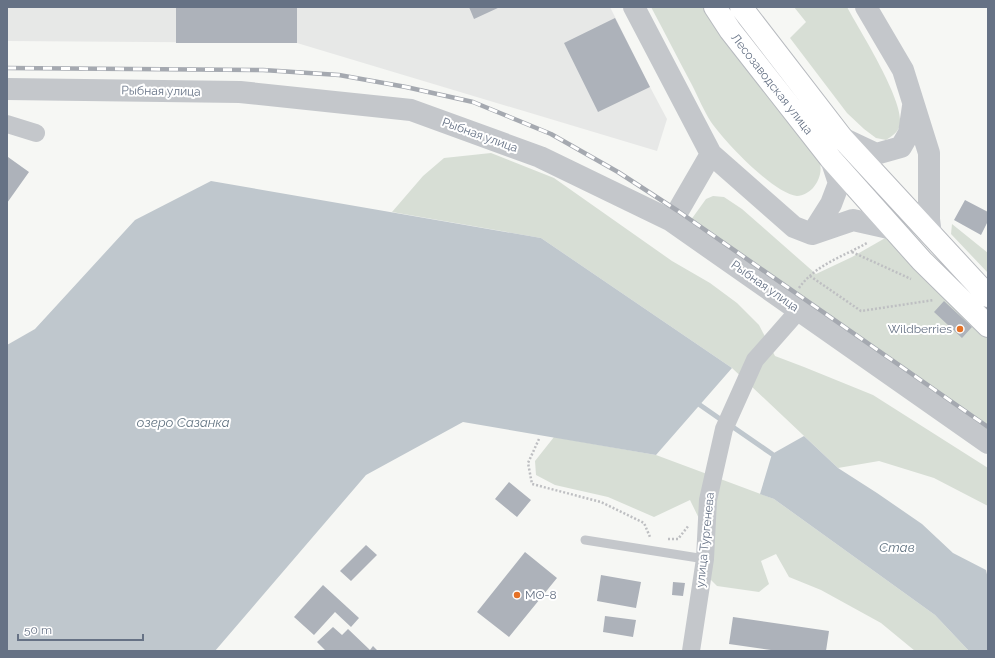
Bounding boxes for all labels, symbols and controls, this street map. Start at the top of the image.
street label: Лесозаводская улица [728,31,816,137]
street label: Рыбная улица [121,83,201,99]
street label: Рыбная улица [440,115,520,155]
street label: Рыбная улица [728,258,802,314]
place label: Wildberries [888,322,952,336]
marker: Wildberries [955,324,965,334]
water label: озеро Сазанка [137,415,230,430]
street label: улица Тургенева [693,492,717,588]
water label: Став [879,540,915,555]
place label: MO-8 [525,588,557,602]
marker: MO-8 [512,590,522,600]
scale bar [18,616,143,642]
text: 50 m [24,623,52,637]

